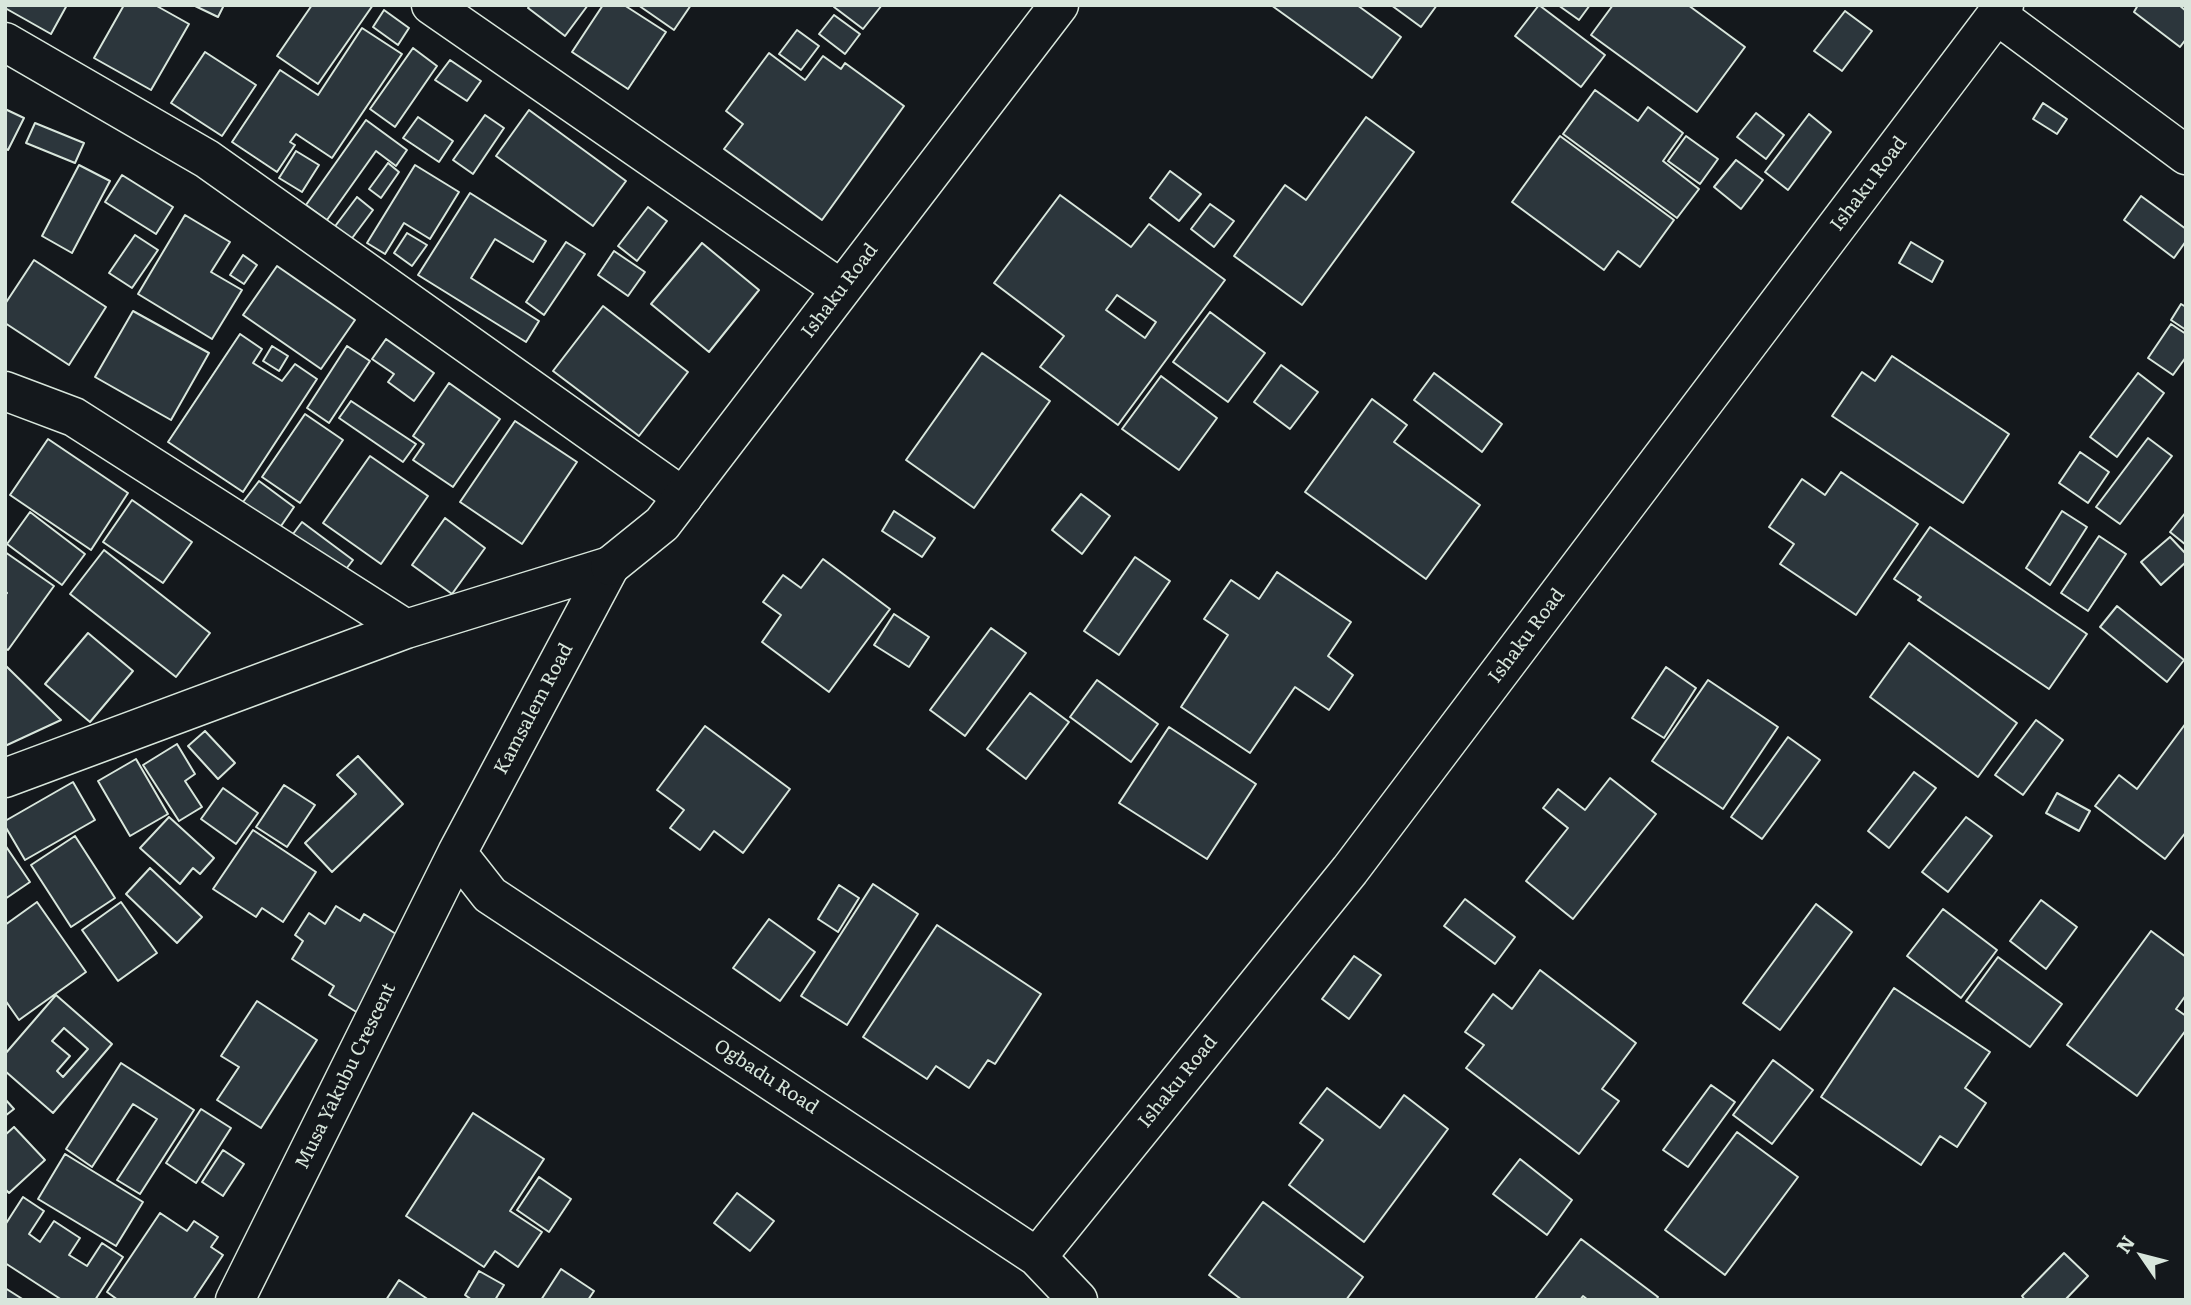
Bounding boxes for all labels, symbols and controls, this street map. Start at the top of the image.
street label: Ishaku Road [1826,132,1912,236]
street label: Ishaku Road [797,239,883,343]
street label: Ishaku Road [1484,584,1570,688]
street label: Kamsalem Road [490,639,578,779]
street label: Musa Yakubu Crescent [291,979,401,1173]
street label: Ishaku Road [1134,1031,1222,1133]
street label: Ogbadu Road [710,1035,822,1119]
north arrow [2107,1221,2177,1291]
text: N [2109,1229,2141,1259]

